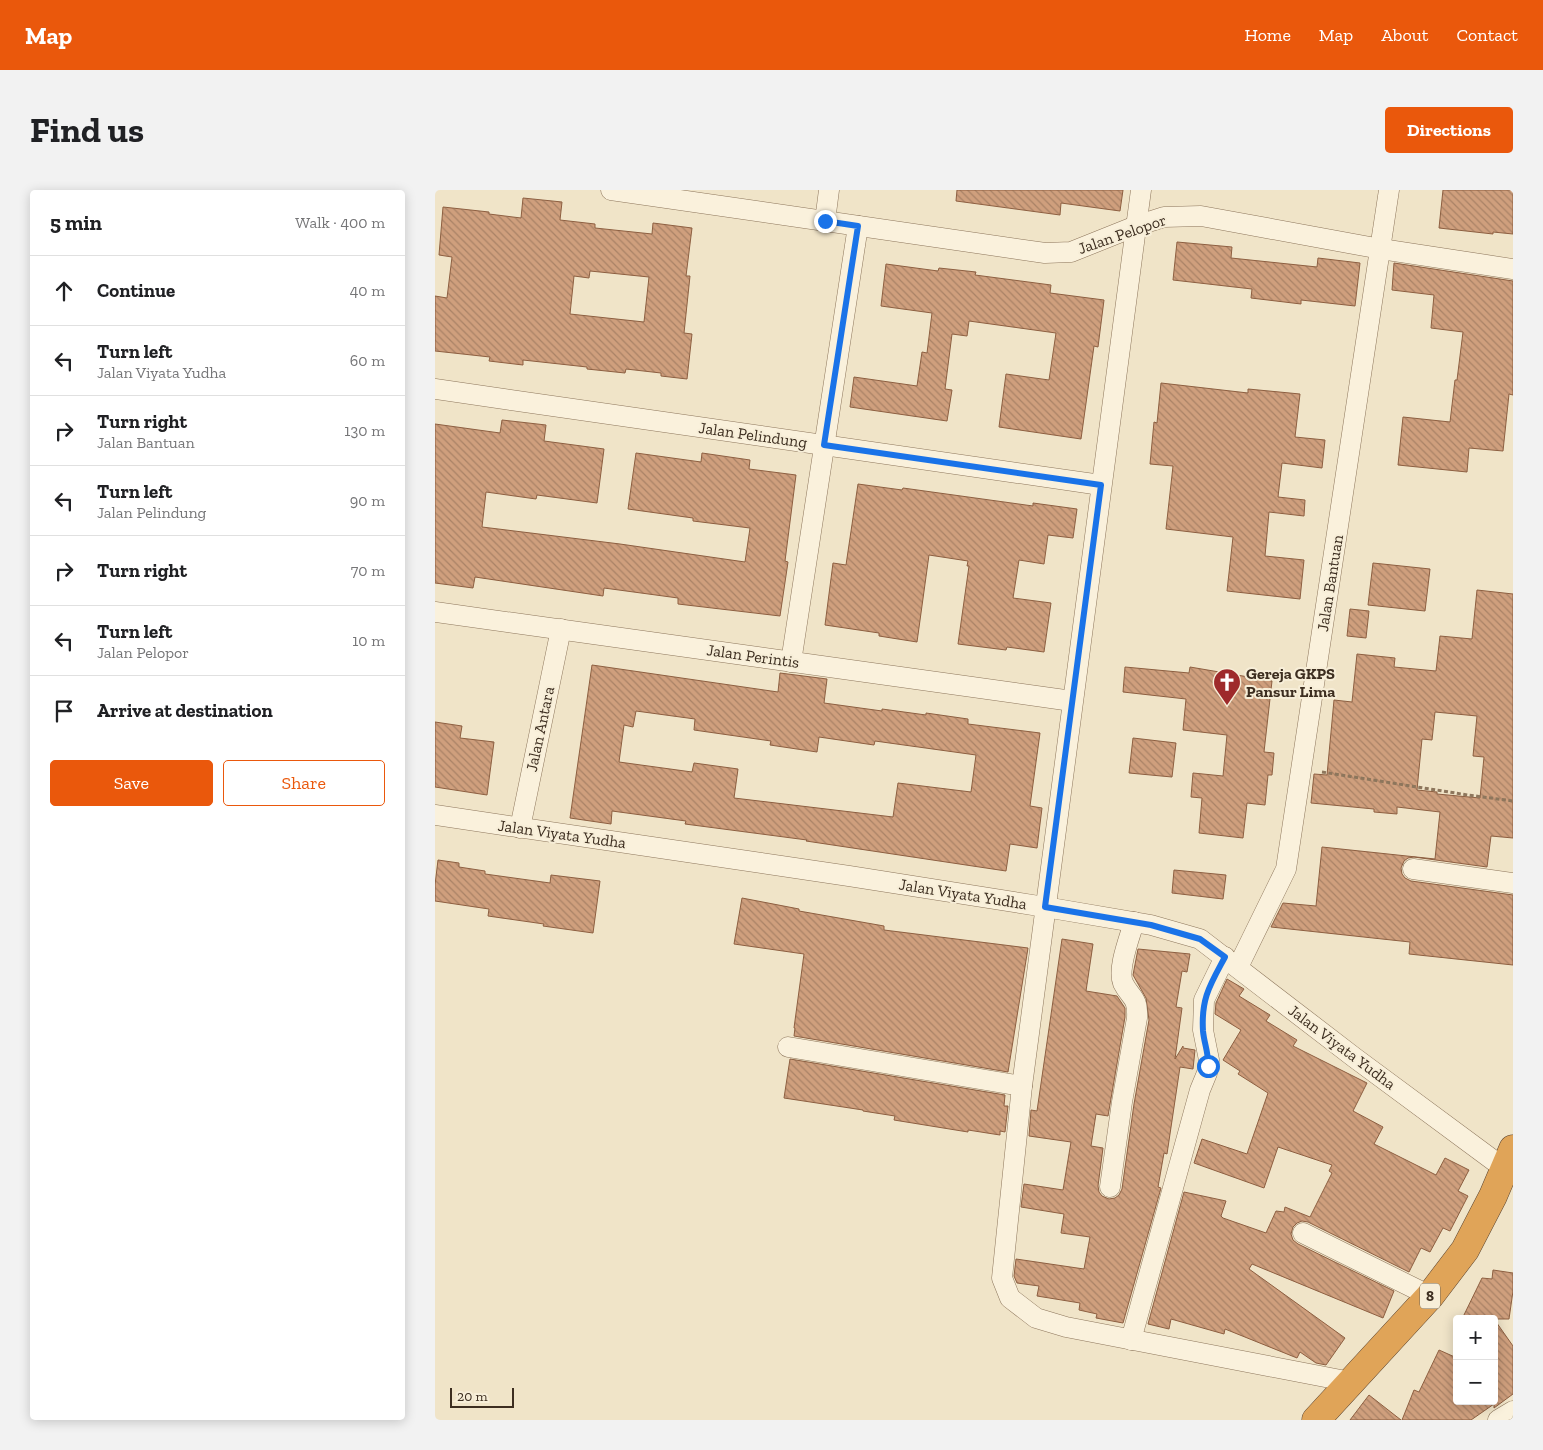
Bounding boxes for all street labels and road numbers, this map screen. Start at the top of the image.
street label: Jalan Pelopor [1075,210,1169,258]
street label: Jalan Pelindung [698,418,809,452]
street label: Jalan Bantuan [1313,532,1347,633]
street label: Jalan Perintis [705,640,801,672]
street label: Jalan Antara [522,684,558,773]
street label: Jalan Viyata Yudha [497,816,628,852]
street label: Jalan Viyata Yudha [898,875,1029,914]
street label: Jalan Viyata Yudha [1285,1001,1400,1094]
road number: 8 [1420,1284,1440,1308]

